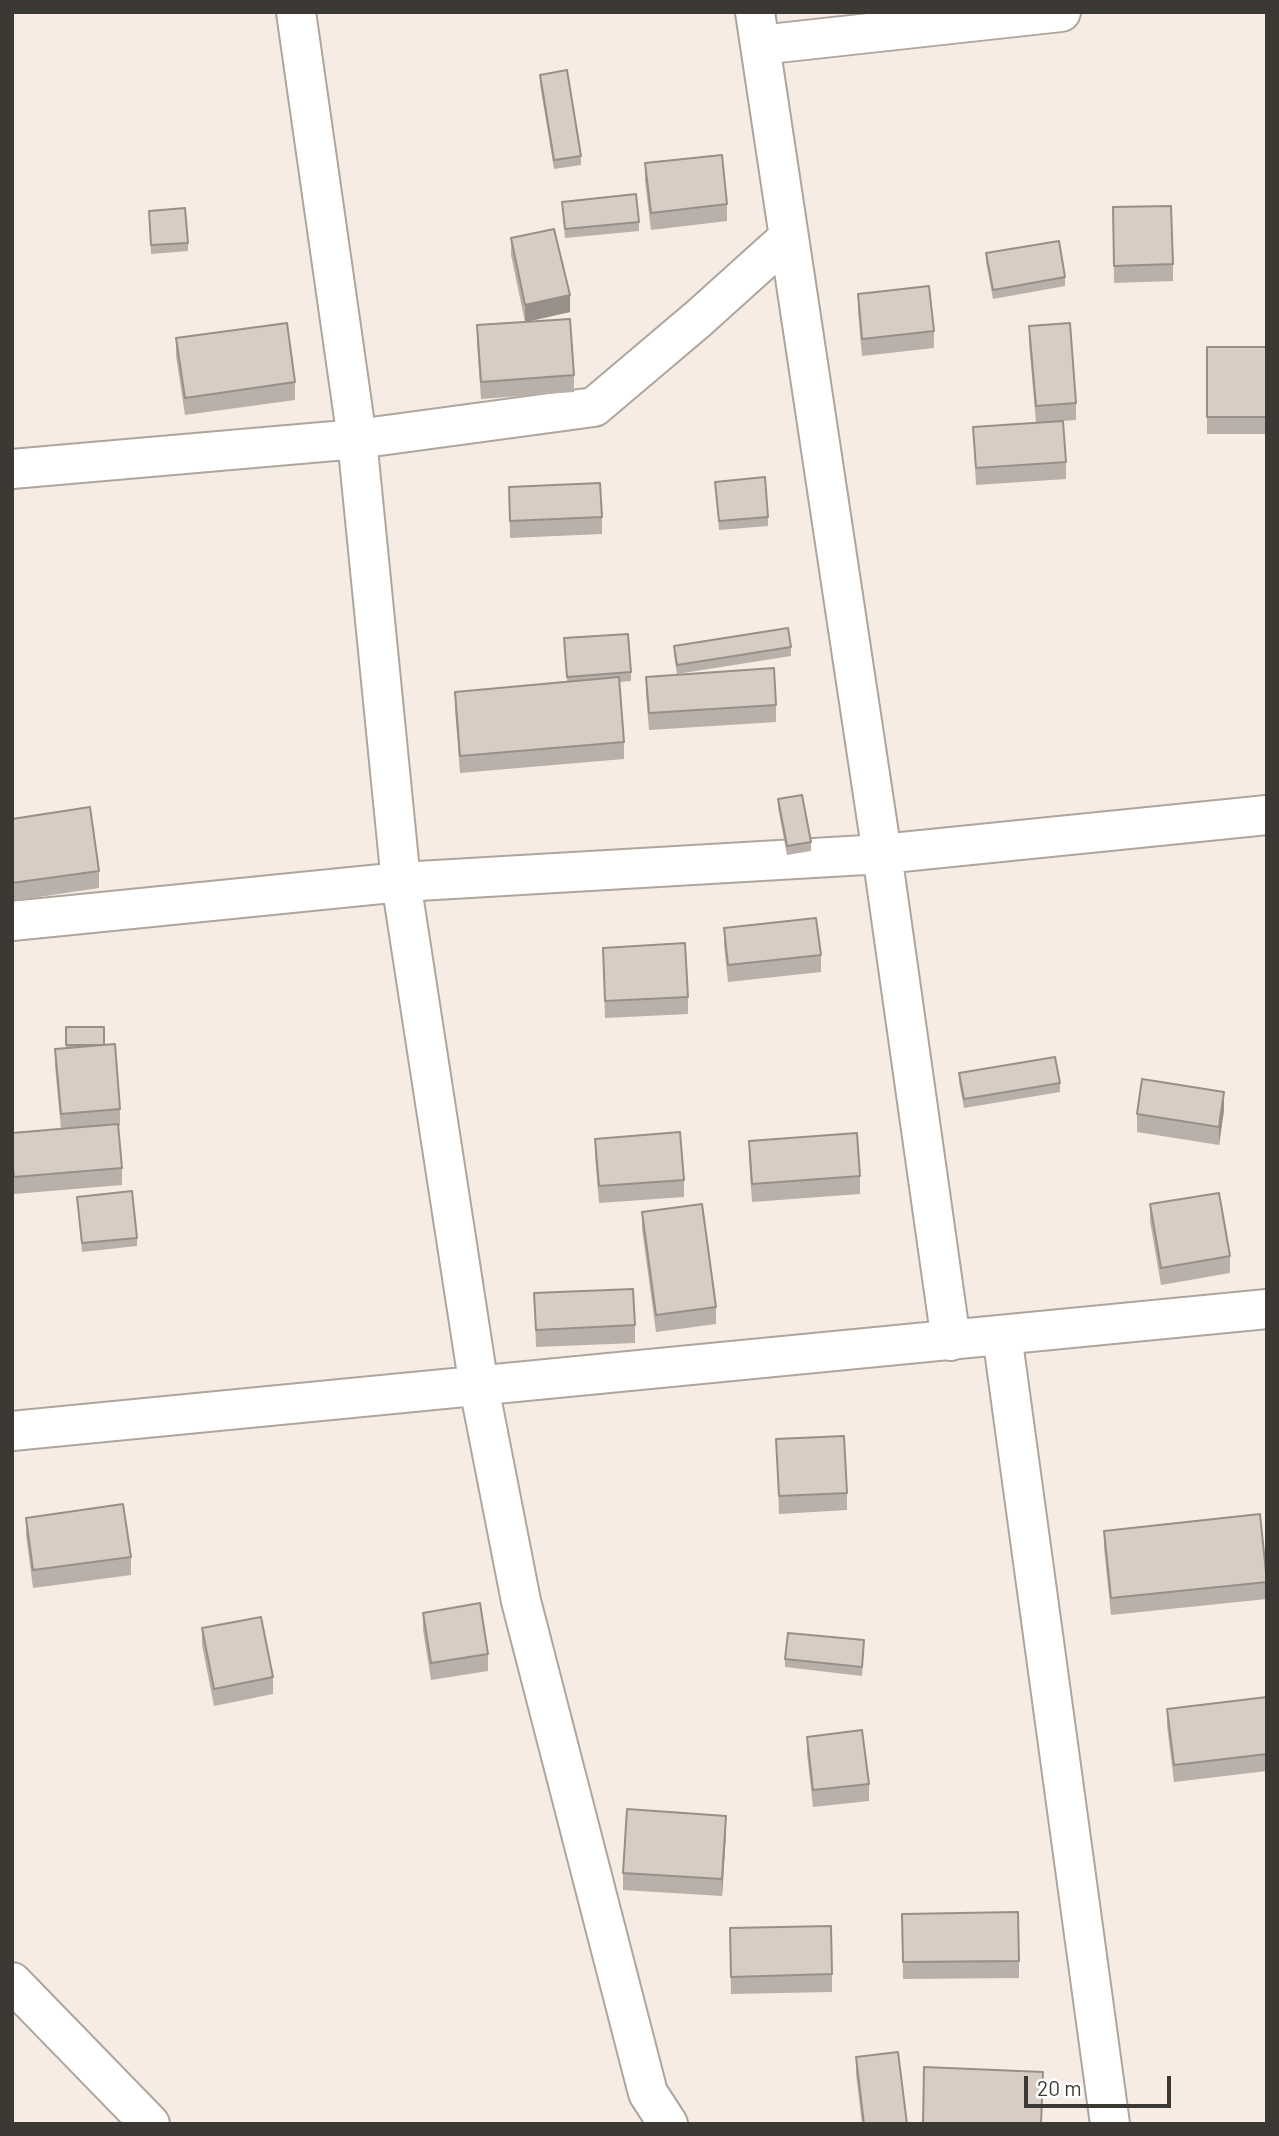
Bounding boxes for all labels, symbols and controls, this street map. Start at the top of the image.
scale bar [1027,2062,1174,2106]
text: 20 m [1037,2075,1082,2100]

